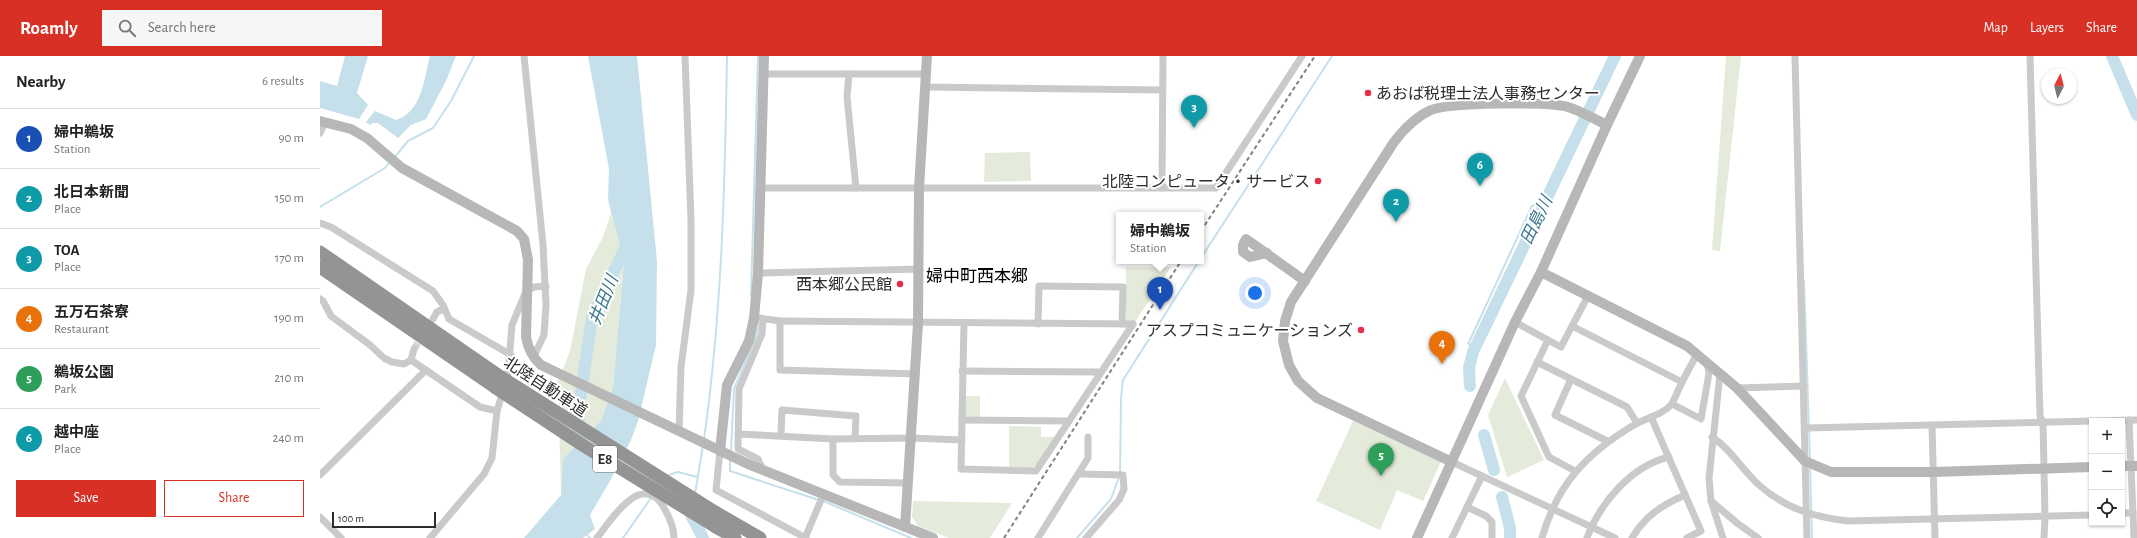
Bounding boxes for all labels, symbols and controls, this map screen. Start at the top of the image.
search box [102,10,382,46]
icon: search [116,17,138,39]
text: Roamly [20,19,78,38]
text: Search here [148,20,216,35]
text: Map [1983,21,2008,35]
text: Layers [2030,21,2064,35]
text: Share [2086,21,2117,35]
north arrow [2041,68,2077,104]
text: Nearby [16,73,66,90]
text: 6 results [262,75,304,88]
place label: あおば税理士法人事務センター [1376,85,1600,102]
marker: あおば税理士法人事務センター [1363,88,1373,98]
pin: 3 [1181,95,1207,128]
text: 婦中鵜坂 [54,125,114,140]
text: 1 [27,132,31,145]
text: 90 m [278,132,304,145]
text: Station [54,143,91,156]
pin: 6 [1467,153,1493,186]
place label: 北陸コンピュータ・サービス [1102,173,1310,190]
marker: 北陸コンピュータ・サービス [1313,176,1323,186]
text: 北日本新聞 [54,185,129,200]
pin: 2 [1383,189,1409,222]
water label: 田島川 [1517,191,1556,247]
text: 2 [26,192,32,205]
text: 150 m [275,192,304,205]
text: Place [54,203,81,216]
popup [1116,212,1204,264]
text: 婦中鵜坂 [1130,224,1190,239]
text: Station [1130,242,1167,255]
text: TOA [54,243,79,258]
text: 3 [26,252,32,265]
text: 170 m [275,252,304,265]
text: Place [54,261,81,274]
district label: 婦中町西本郷 [926,267,1028,285]
water label: 井田川 [585,271,622,327]
place label: 西本郷公民館 [796,276,892,293]
pin: 1 [1147,277,1173,310]
marker: 西本郷公民館 [895,279,905,289]
your location [1245,283,1265,303]
text: 五万石茶寮 [54,305,129,320]
text: 4 [26,312,32,325]
text: 190 m [274,312,304,325]
place label: アスプコミュニケーションズ [1146,322,1353,339]
text: Restaurant [54,323,109,336]
marker: アスプコミュニケーションズ [1356,325,1366,335]
pin: 4 [1429,331,1455,364]
street label: 北陸自動車道 [501,353,591,420]
text: 鵜坂公園 [54,365,114,380]
text: 5 [26,372,32,385]
text: 210 m [274,372,304,385]
text: Park [54,383,76,396]
map controls [2089,418,2125,526]
button: + [2089,418,2125,454]
text: 越中座 [54,425,99,440]
text: 6 [26,432,32,445]
text: 240 m [272,432,304,445]
text: Place [54,443,81,456]
pin: 5 [1368,443,1394,476]
road number: E8 [593,446,617,472]
button: − [2089,454,2125,490]
button: Save [16,480,156,517]
button: Share [164,480,304,517]
button: locate [2089,490,2125,526]
scale bar [332,510,436,529]
text: 100 m [338,513,364,524]

